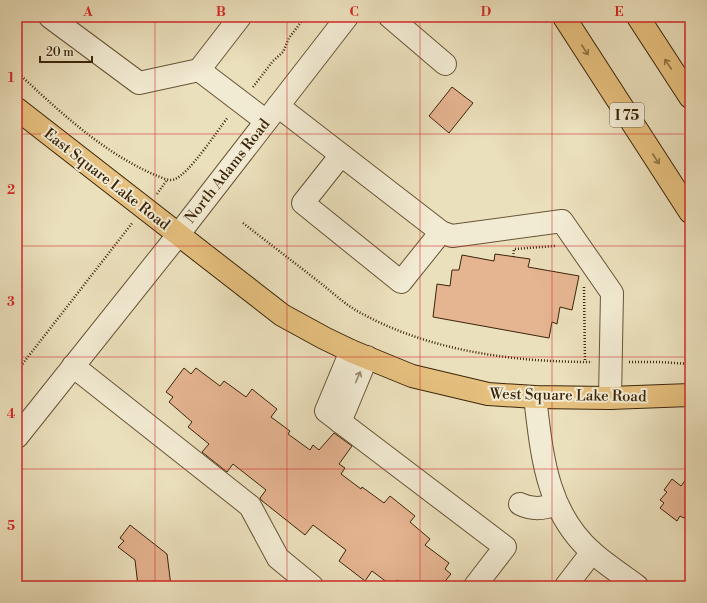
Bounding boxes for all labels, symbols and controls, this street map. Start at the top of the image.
text: A [82,4,93,20]
text: B [216,4,226,20]
text: C [349,4,359,20]
text: D [481,4,491,20]
text: E [614,4,624,20]
scale bar [40,38,92,64]
one-way arrow [581,44,589,55]
text: 20 m [46,45,74,60]
one-way arrow [664,59,672,70]
text: 1 [8,70,15,86]
road number: I 75 [610,103,644,127]
street label: North Adams Road [181,115,274,227]
street label: East Square Lake Road [40,124,174,235]
one-way arrow [652,153,660,165]
text: 2 [7,182,15,198]
text: 3 [7,294,15,310]
one-way arrow [355,371,362,383]
street label: West Square Lake Road [488,385,647,406]
text: 4 [7,406,16,422]
text: 5 [7,518,15,534]

